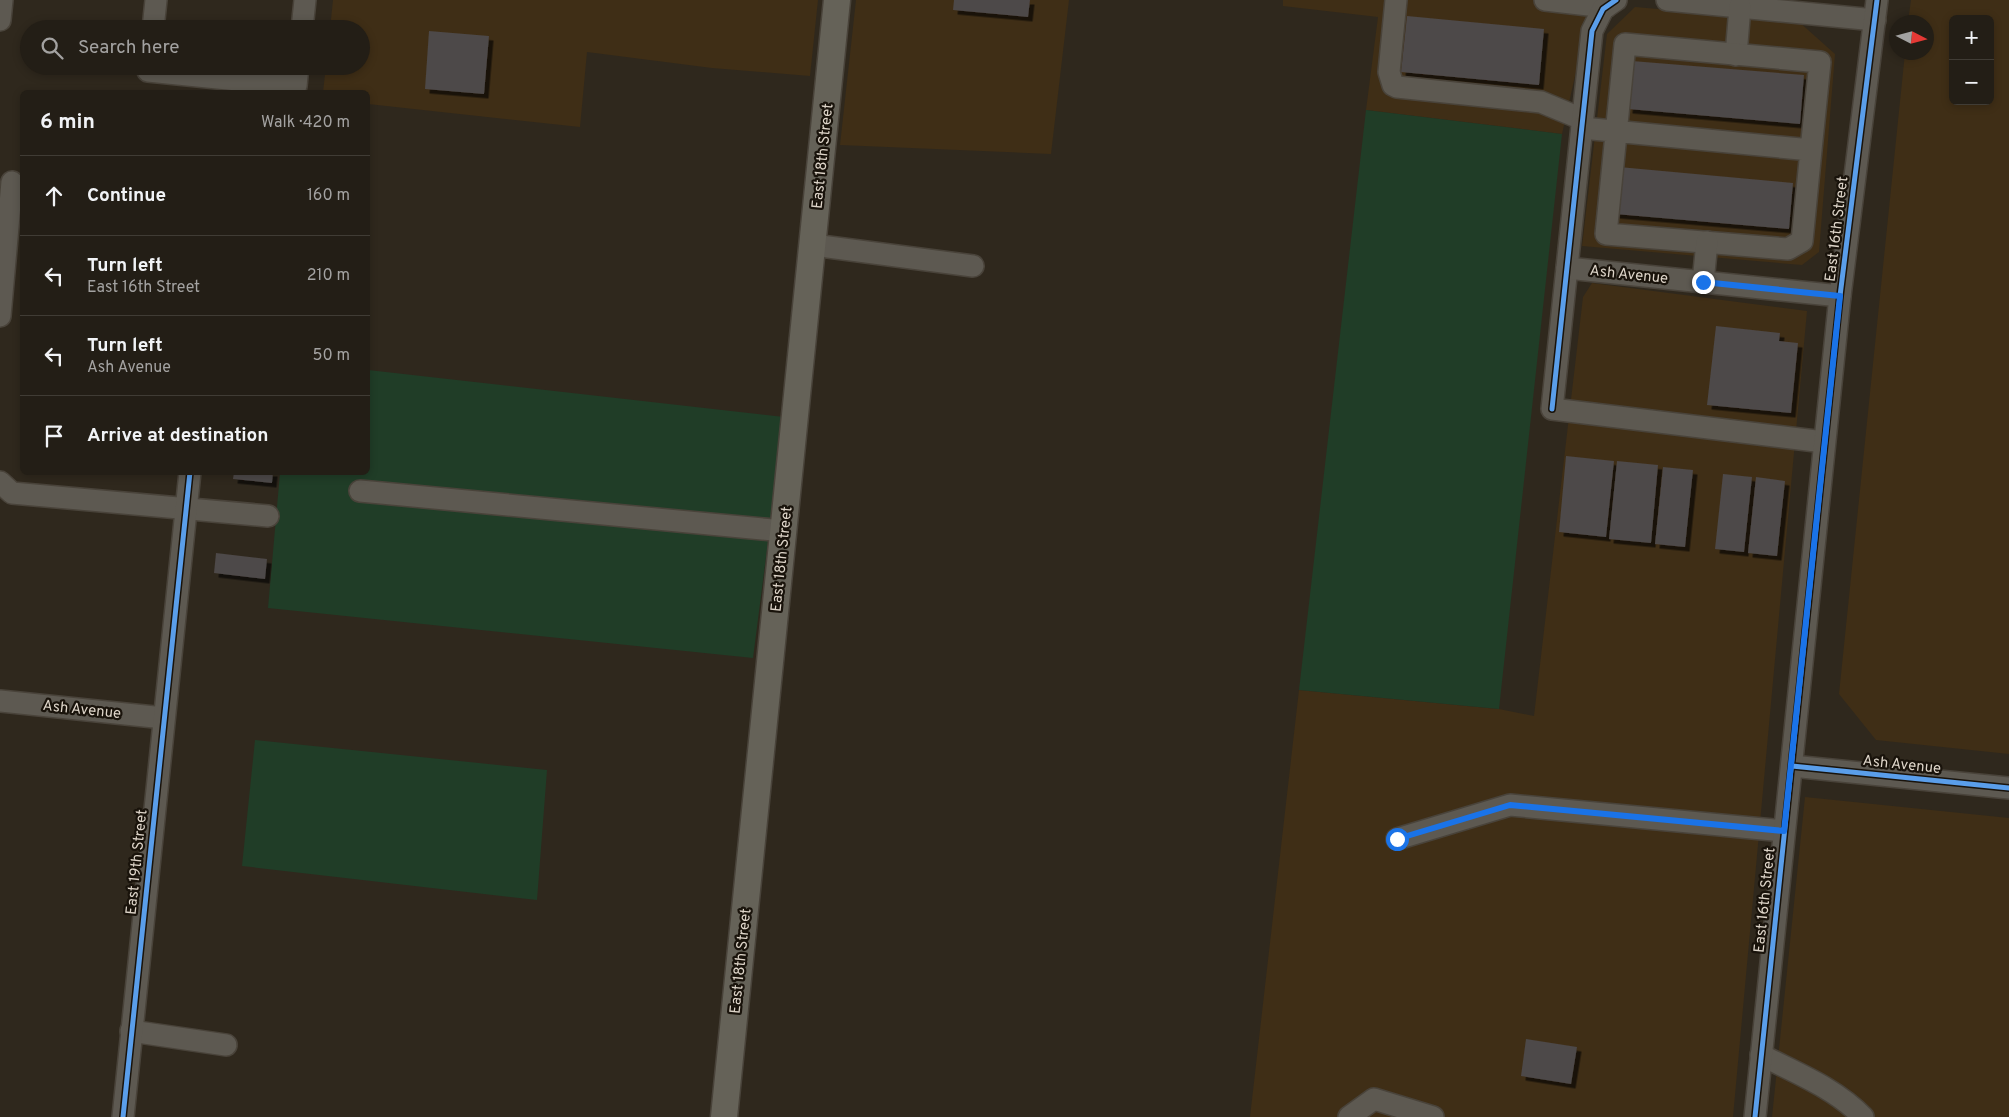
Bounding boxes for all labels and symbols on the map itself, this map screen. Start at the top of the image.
north arrow [1889,15,1934,60]
street label: East 18th Street [809,102,838,210]
street label: East 16th Street [1822,175,1853,283]
street label: Ash Avenue [1589,262,1669,289]
route end [1692,271,1715,294]
street label: East 18th Street [768,505,797,613]
street label: Ash Avenue [42,697,122,724]
street label: Ash Avenue [1862,752,1942,779]
street label: East 19th Street [122,808,152,916]
route start [1386,828,1409,851]
street label: East 16th Street [1750,846,1780,954]
street label: East 18th Street [727,907,756,1015]

